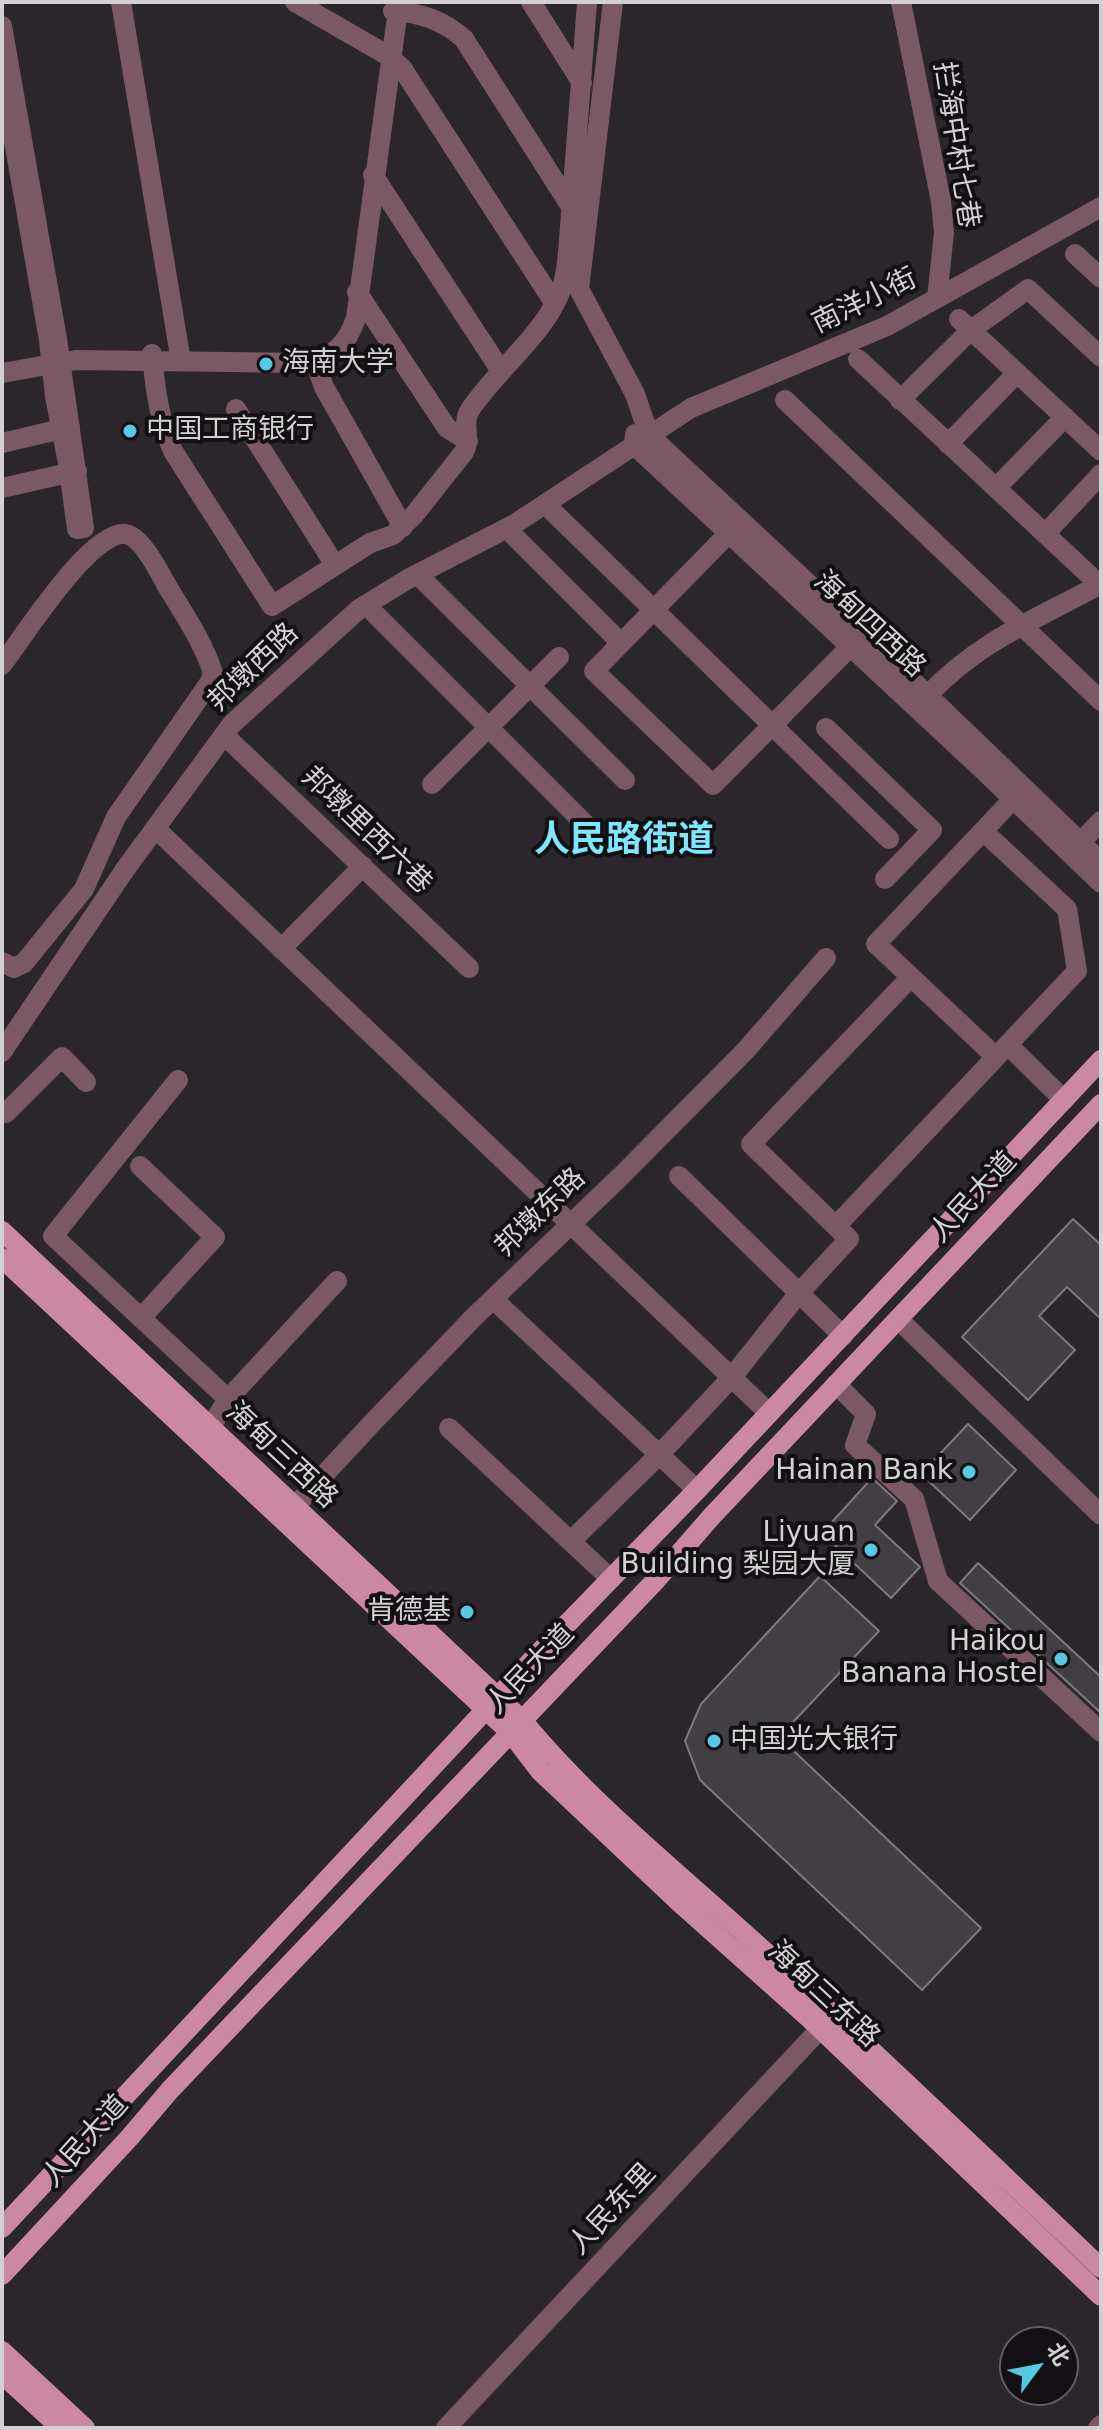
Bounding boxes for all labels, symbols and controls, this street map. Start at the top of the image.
street label: 拦海中村七巷 [925,59,985,231]
street label: 南洋小街 [807,262,923,342]
place label: 海南大学 [282,347,394,381]
marker: 海南大学 [257,355,275,373]
place label: 中国工商银行 [146,414,314,448]
marker: 中国工商银行 [121,422,139,440]
street label: 海甸四西路 [806,565,932,685]
street label: 邦墩西路 [202,617,306,719]
street label: 邦墩里西六巷 [294,761,438,901]
district label: 人民路街道 [534,820,714,864]
street label: 人民大道 [924,1146,1024,1250]
street label: 邦墩东路 [489,1162,593,1264]
street label: 海甸三西路 [218,1396,344,1516]
place label: Hainan Bank [775,1455,953,1489]
marker: Hainan Bank [960,1463,978,1481]
place label: Liyuan Building 梨园大厦 [621,1517,855,1583]
marker: Liyuan Building 梨园大厦 [862,1541,880,1559]
place label: 肯德基 [367,1595,451,1629]
marker: 肯德基 [458,1603,476,1621]
street label: 人民大道 [480,1618,582,1722]
place label: Haikou Banana Hostel [841,1626,1045,1692]
marker: Haikou Banana Hostel [1052,1650,1070,1668]
place label: 中国光大银行 [730,1724,898,1758]
marker: 中国光大银行 [705,1732,723,1750]
street label: 海甸三东路 [760,1935,886,2055]
street label: 人民大道 [36,2089,136,2195]
street label: 人民东里 [563,2158,663,2262]
north arrow [999,2326,1079,2406]
text: 北 [1042,2338,1075,2370]

